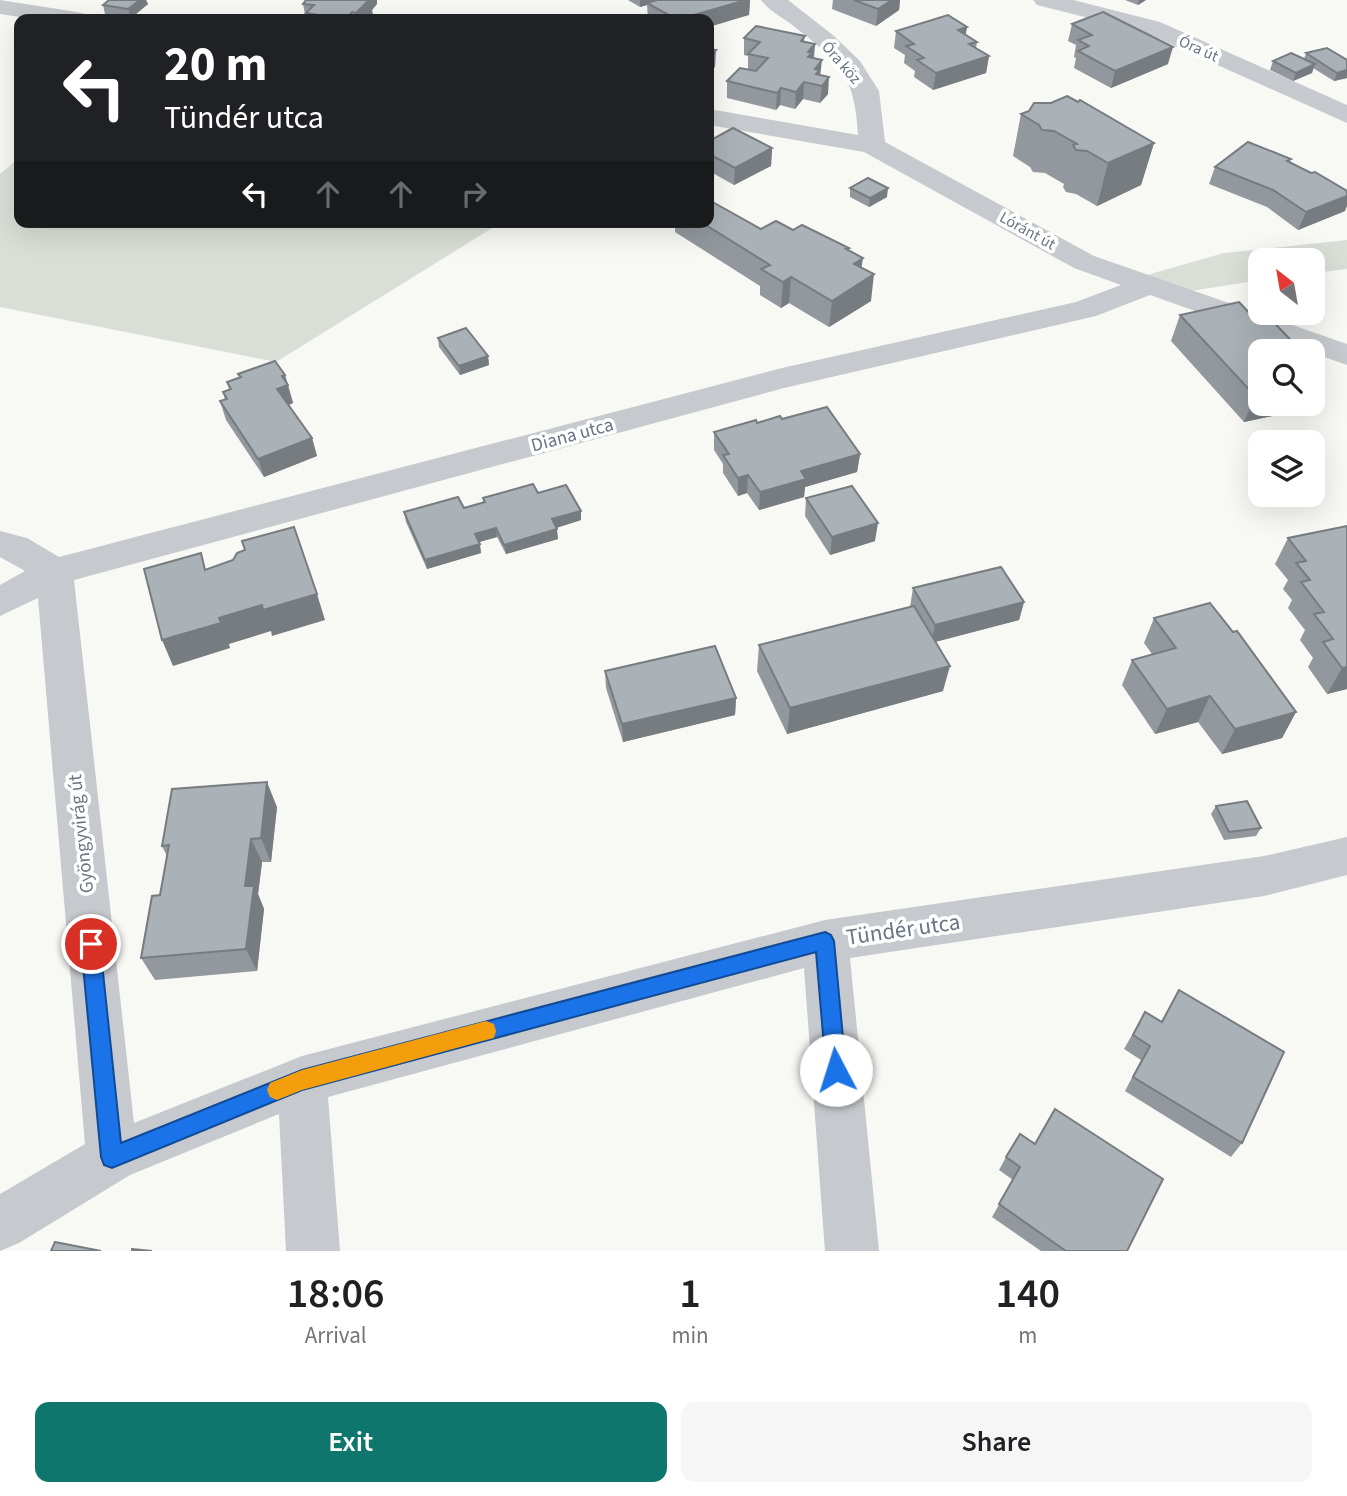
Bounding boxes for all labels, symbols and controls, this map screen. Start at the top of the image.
text: 20 m [164,30,268,100]
street label: Óra út [1175,30,1222,68]
street label: Óra köz [817,37,866,89]
icon: left [49,42,140,133]
text: Tündér utca [164,95,324,141]
icon: left [236,175,274,213]
icon: ahead [309,175,347,213]
icon: ahead [382,175,420,213]
icon: right [455,175,493,213]
street label: Lóránt út [996,206,1060,256]
north arrow [1248,248,1325,326]
map controls [1248,248,1325,507]
button: search [1248,339,1325,416]
street label: Diana utca [528,412,617,459]
button: layers [1248,430,1325,507]
street label: Gyöngyvirág út [62,773,101,895]
street label: Tündér utca [844,905,962,954]
pin [61,914,121,974]
icon: arrive [72,925,110,963]
position arrow [799,1033,873,1107]
text: 18:06 [287,1264,385,1324]
text: 1 [679,1264,701,1324]
text: 140 [996,1264,1060,1324]
text: Arrival [305,1319,367,1352]
text: min [671,1319,709,1352]
text: m [1018,1319,1037,1352]
button: Exit [35,1402,667,1482]
button: Share [681,1402,1312,1482]

